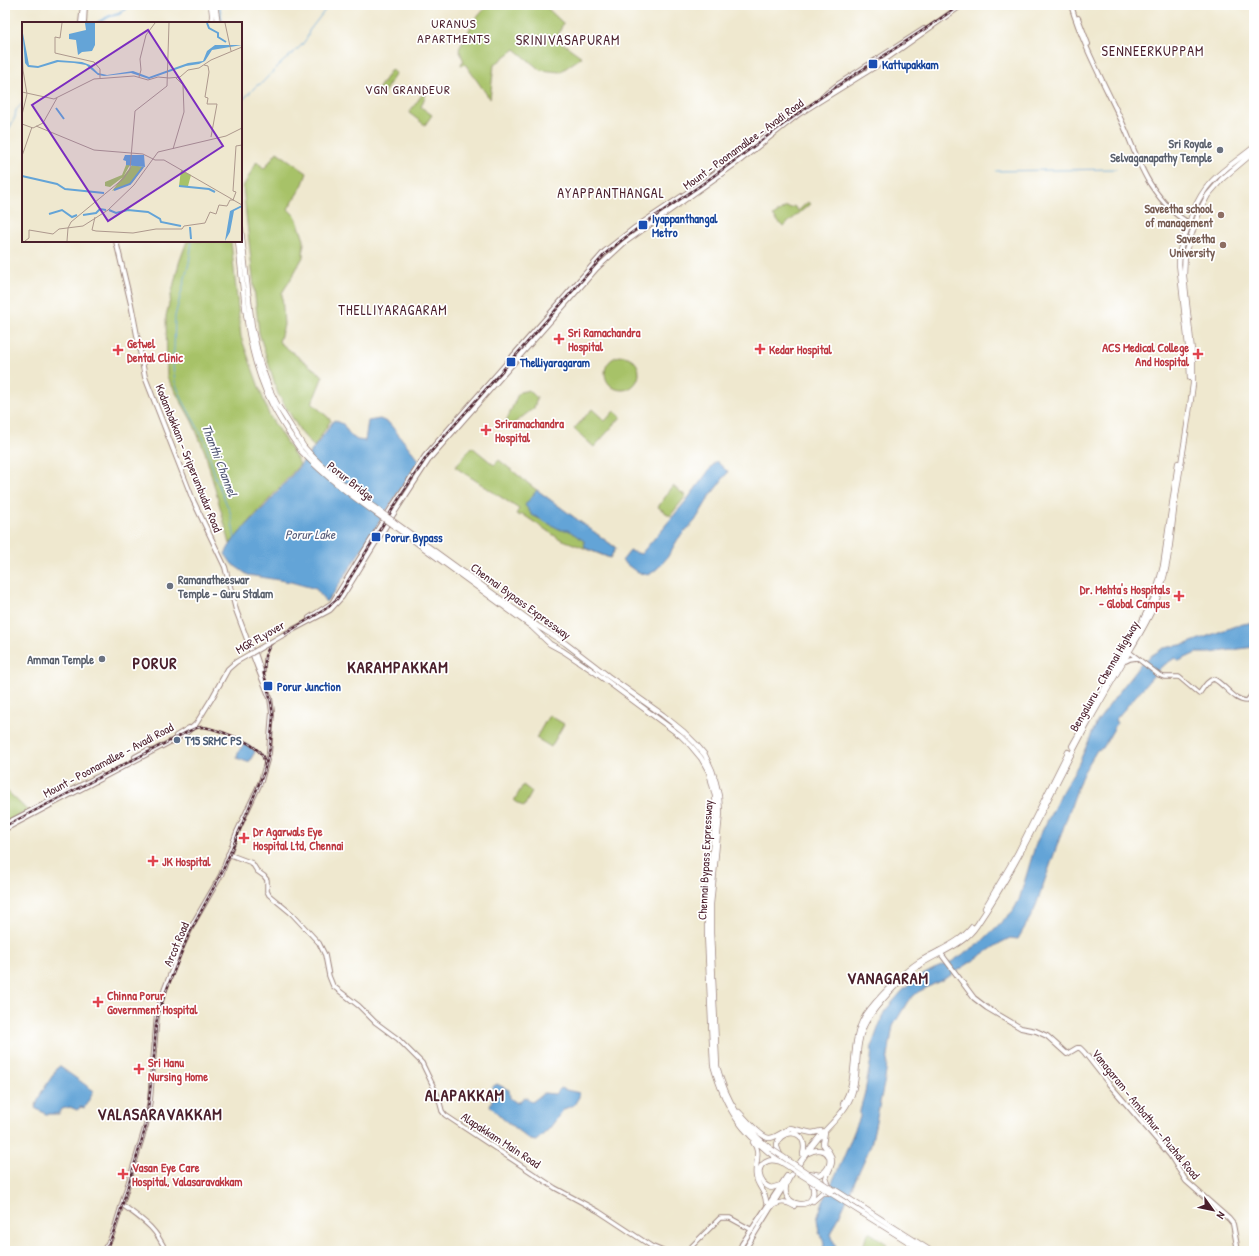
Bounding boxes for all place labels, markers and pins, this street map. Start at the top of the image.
place label: Kattupakkam [882,56,939,74]
marker: Kattupakkam [867,58,879,70]
place label: Sri Royale Selvaganapathy Temple [1110,135,1212,167]
marker: Sri Royale Selvaganapathy Temple [1215,145,1225,155]
place label: Saveetha school of management [1145,200,1214,232]
place label: Iyappanthangal Metro [652,210,718,241]
marker: Saveetha school of management [1216,210,1226,220]
marker: Iyappanthangal Metro [637,219,649,231]
place label: Saveetha University [1170,230,1215,262]
marker: Saveetha University [1218,240,1228,250]
place label: Sri Ramachandra Hospital [568,324,641,356]
marker: Sri Ramachandra Hospital [553,333,565,345]
place label: Getwel Dental Clinic [127,335,183,366]
place label: ACS Medical College And Hospital [1102,339,1190,371]
place label: Kedar Hospital [769,341,833,359]
marker: Kedar Hospital [754,343,766,355]
marker: Getwel Dental Clinic [112,344,124,356]
marker: ACS Medical College And Hospital [1192,348,1204,360]
place label: Thelliyaragaram [519,354,590,372]
marker: Thelliyaragaram [505,356,517,368]
place label: Sriramachandra Hospital [495,415,564,447]
marker: Sriramachandra Hospital [480,424,492,436]
place label: Porur Bypass [385,529,443,547]
marker: Porur Bypass [370,531,382,543]
place label: Ramanatheeswar Temple - Guru Stalam [177,571,273,603]
marker: Ramanatheeswar Temple - Guru Stalam [165,581,175,591]
place label: Dr. Mehta's Hospitals - Global Campus [1080,581,1170,613]
marker: Dr. Mehta's Hospitals - Global Campus [1173,590,1185,602]
place label: Amman Temple [27,651,94,669]
marker: Amman Temple [97,654,107,664]
place label: Porur Junction [277,678,341,695]
marker: Porur Junction [262,680,274,692]
place label: T15 SRMC PS [184,732,242,749]
marker: T15 SRMC PS [172,735,182,745]
place label: Dr Agarwals Eye Hospital Ltd, Chennai [253,823,344,855]
marker: Dr Agarwals Eye Hospital Ltd, Chennai [238,832,250,844]
place label: JK Hospital [162,853,211,871]
marker: JK Hospital [147,855,159,867]
place label: Chinna Porur Government Hospital [107,987,198,1019]
marker: Chinna Porur Government Hospital [92,996,104,1008]
place label: Sri Hanu Nursing Home [148,1054,208,1086]
marker: Sri Hanu Nursing Home [133,1063,145,1075]
place label: Vasan Eye Care Hospital, Valasaravakkam [132,1159,242,1191]
marker: Vasan Eye Care Hospital, Valasaravakkam [117,1168,129,1180]

